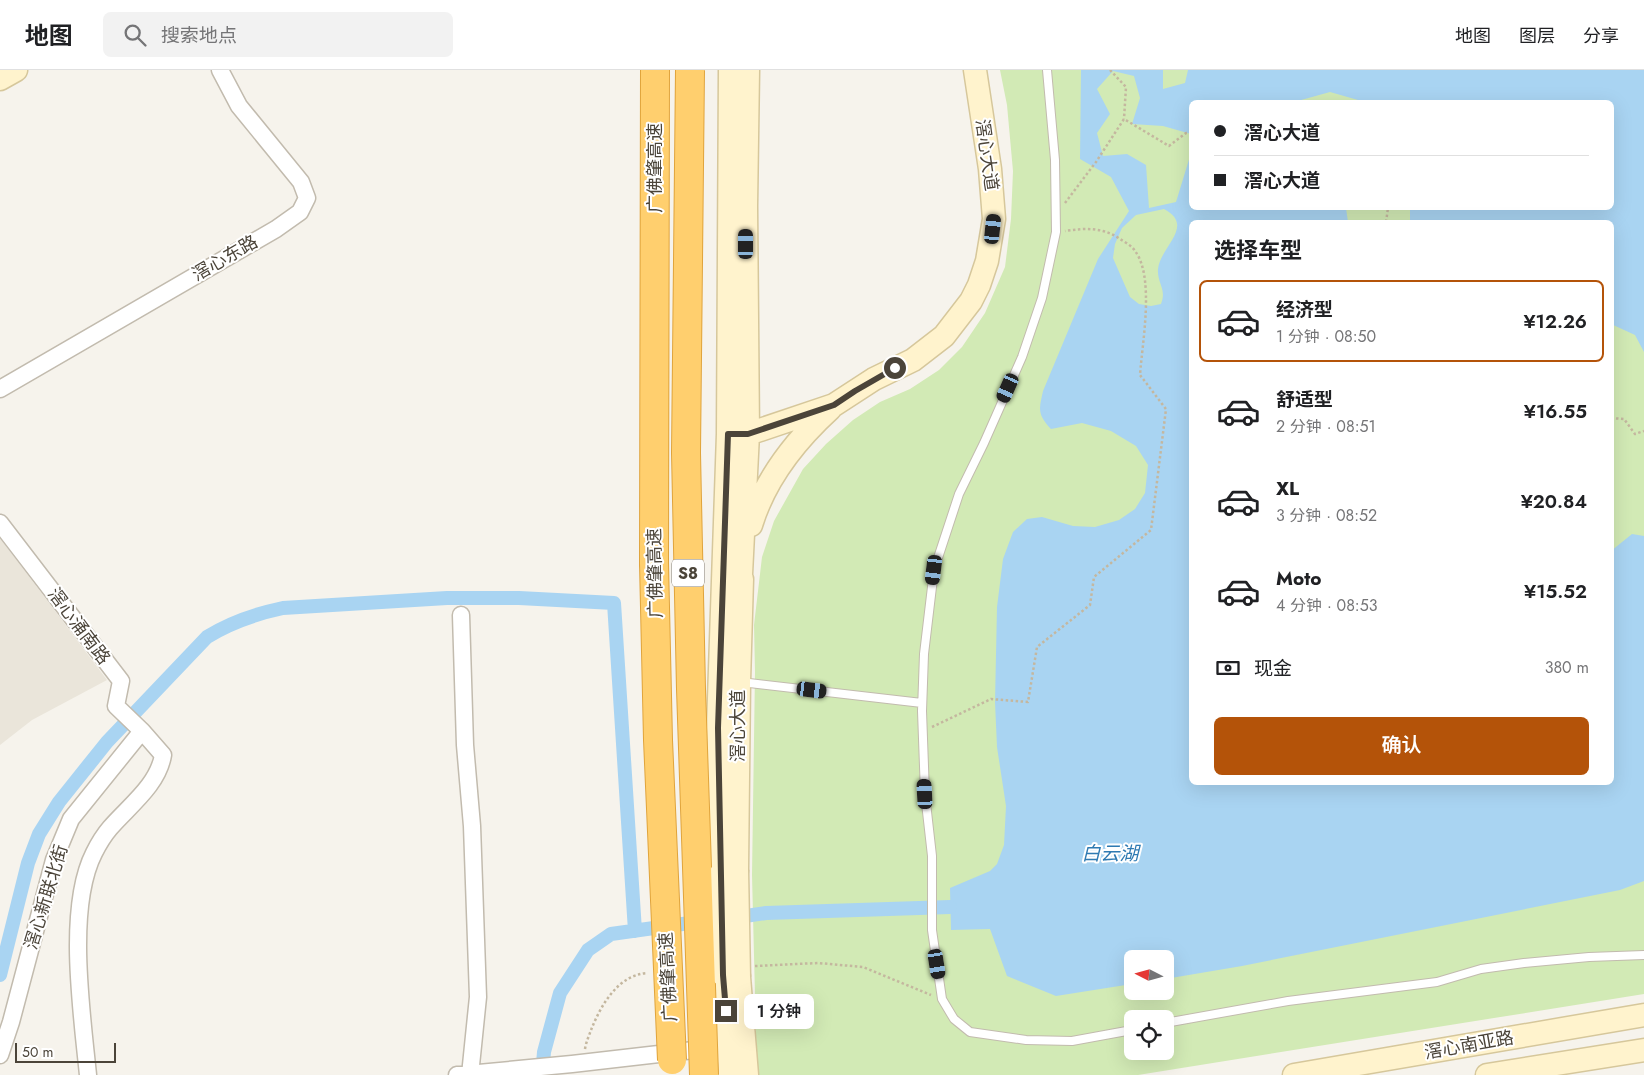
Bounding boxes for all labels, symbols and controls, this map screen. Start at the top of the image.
search box [103,12,453,57]
text: 地图 [25,18,73,53]
icon: search [121,21,149,49]
text: 搜索地点 [161,22,237,49]
text: 地图 [1455,23,1491,49]
text: 图层 [1519,23,1555,49]
text: 分享 [1583,23,1619,49]
street label: 滘心大道 [969,118,1005,192]
text: 滘心大道 [1244,119,1320,146]
street label: 广佛肇高速 [642,123,668,213]
text: 滘心大道 [1244,167,1320,194]
car [983,213,1002,245]
street label: 滘心东路 [187,229,263,287]
car [738,229,753,259]
text: 选择车型 [1214,234,1302,266]
text: 经济型 [1276,296,1333,323]
icon: car [1216,299,1261,344]
text: ¥12.26 [1523,308,1587,335]
text: 1 分钟 · 08:50 [1276,325,1376,348]
route start [884,357,906,379]
car [995,371,1020,405]
text: 舒适型 [1276,386,1333,413]
icon: car [1216,389,1261,434]
text: ¥16.55 [1524,398,1587,425]
text: 2 分钟 · 08:51 [1276,415,1376,438]
text: XL [1276,475,1299,502]
icon: car [1216,479,1261,524]
text: ¥20.84 [1521,488,1587,515]
text: 3 分钟 · 08:52 [1276,504,1377,527]
street label: 广佛肇高速 [641,528,669,618]
car [924,554,943,586]
road number: S8 [672,559,704,586]
text: Moto [1276,565,1321,592]
icon: car [1216,569,1261,614]
text: ¥15.52 [1524,578,1587,605]
street label: 滘心涌南路 [42,582,116,670]
text: 4 分钟 · 08:53 [1276,594,1377,617]
icon: cash [1214,654,1242,682]
text: 现金 [1254,655,1292,682]
text: 380 m [1545,656,1589,679]
car [796,681,827,699]
street label: 滘心大道 [725,690,751,762]
button: 确认 [1214,717,1589,775]
car [916,779,933,809]
water label: 白云湖 [1081,840,1141,867]
street label: 滘心新联北街 [18,842,74,952]
street label: 广佛肇高速 [653,931,683,1023]
car [927,948,946,980]
north arrow [1124,950,1174,1000]
map controls [1124,950,1174,1060]
callout: 1 分钟 [744,994,814,1028]
route end [715,1000,737,1022]
text: 1 分钟 [757,1000,801,1023]
button: locate [1124,1010,1174,1060]
street label: 滘心南亚路 [1422,1024,1516,1066]
scale bar [15,1040,116,1063]
text: 50 m [22,1042,53,1062]

